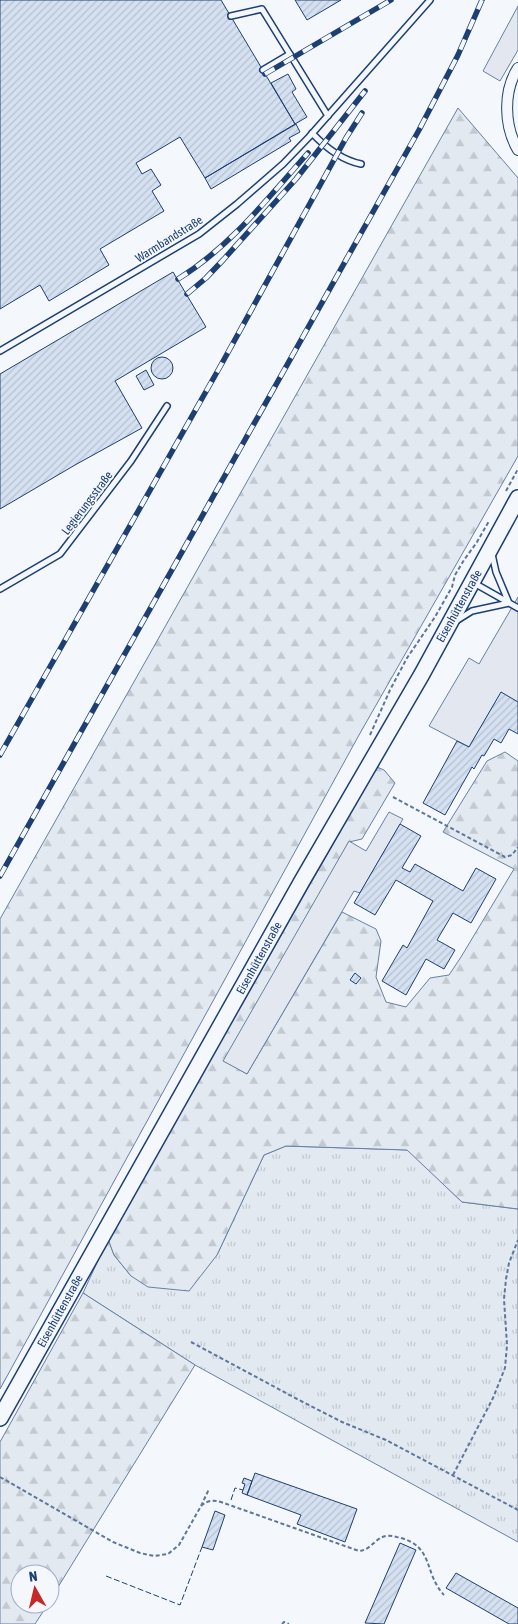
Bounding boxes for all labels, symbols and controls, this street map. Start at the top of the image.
street label: Warmbandstraße [133,213,205,265]
street label: Legierungsstraße [59,469,115,537]
street label: Eisenhüttenstraße [433,567,485,645]
street label: Eisenhüttenstraße [233,919,285,997]
street label: Eisenhüttenstraße [34,1272,86,1350]
north arrow [10,1564,60,1614]
text: N [28,1568,38,1585]

